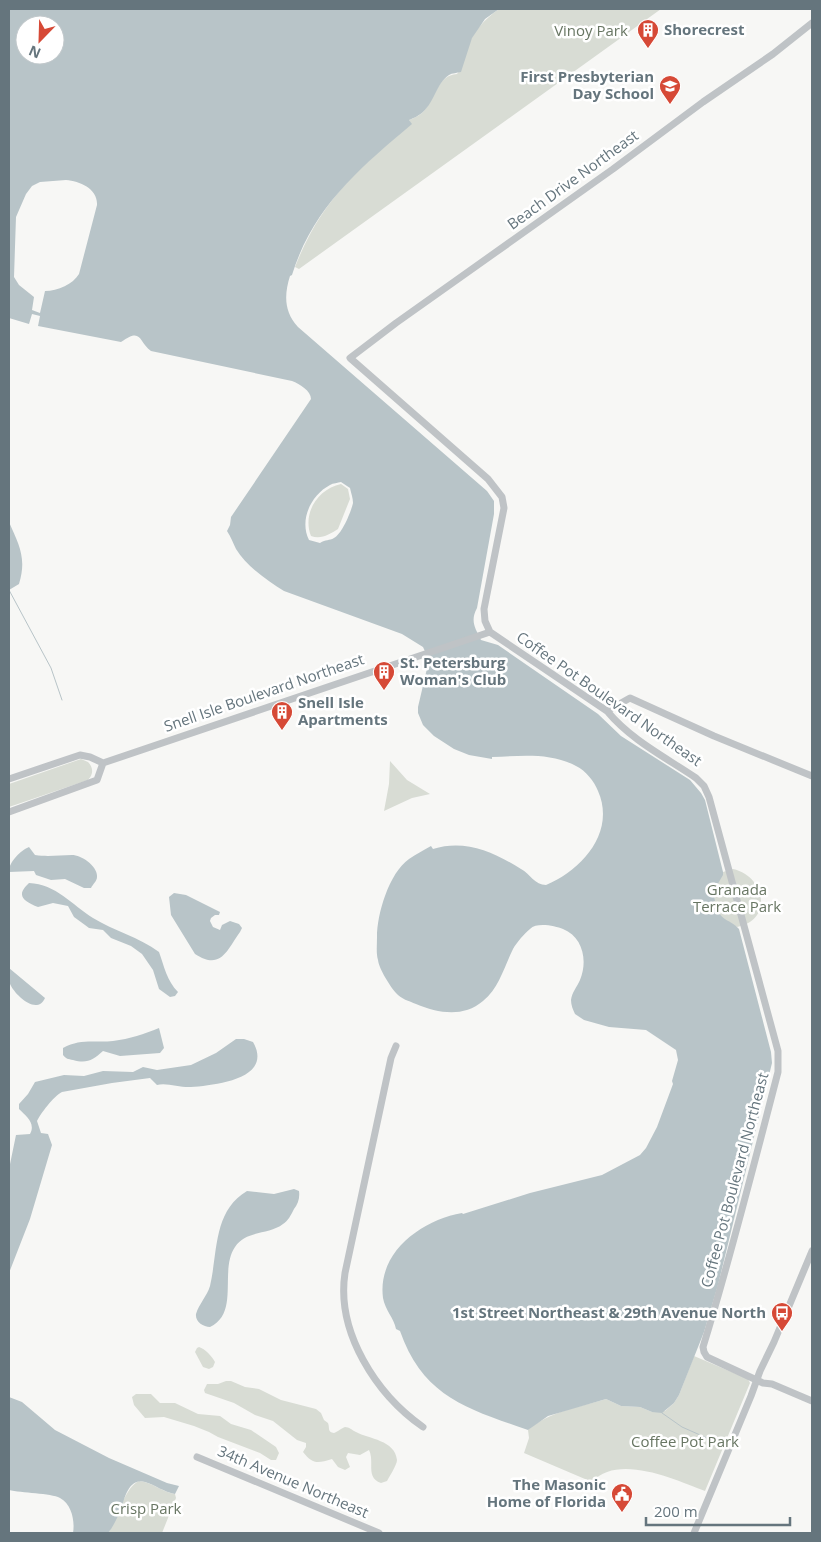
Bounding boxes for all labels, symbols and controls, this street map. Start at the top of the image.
north arrow [15,15,65,65]
building icon: Shorecrest [636,18,660,49]
place label: Shorecrest [664,19,745,39]
park label: Vinoy Park [554,20,628,40]
text: N [26,41,44,63]
place label: First Presbyterian Day School [520,66,654,103]
school or university icon: First Presbyterian Day School [658,74,682,105]
street label: Beach Drive Northeast [503,125,642,234]
street label: Coffee Pot Boulevard Northeast [513,626,706,770]
street label: Snell Isle Boulevard Northeast [161,648,366,736]
place label: St. Petersburg Woman's Club [400,652,506,689]
building icon: St. Petersburg Woman's Club [372,660,396,691]
place label: Snell Isle Apartments [298,692,388,729]
building icon: Snell Isle Apartments [270,700,294,731]
park label: Granada Terrace Park [693,879,781,916]
street label: Coffee Pot Boulevard Northeast [696,1070,772,1290]
bus stop icon: 1st Street Northeast & 29th Avenue North [770,1301,794,1332]
place label: 1st Street Northeast & 29th Avenue North [452,1302,766,1322]
park label: Coffee Pot Park [631,1431,739,1451]
street label: 34th Avenue Northeast [215,1440,372,1522]
place label: The Masonic Home of Florida [487,1474,606,1511]
public building icon: The Masonic Home of Florida [610,1482,634,1513]
scale bar [646,1494,790,1526]
park label: Crisp Park [111,1498,182,1518]
text: 200 m [654,1501,698,1521]

